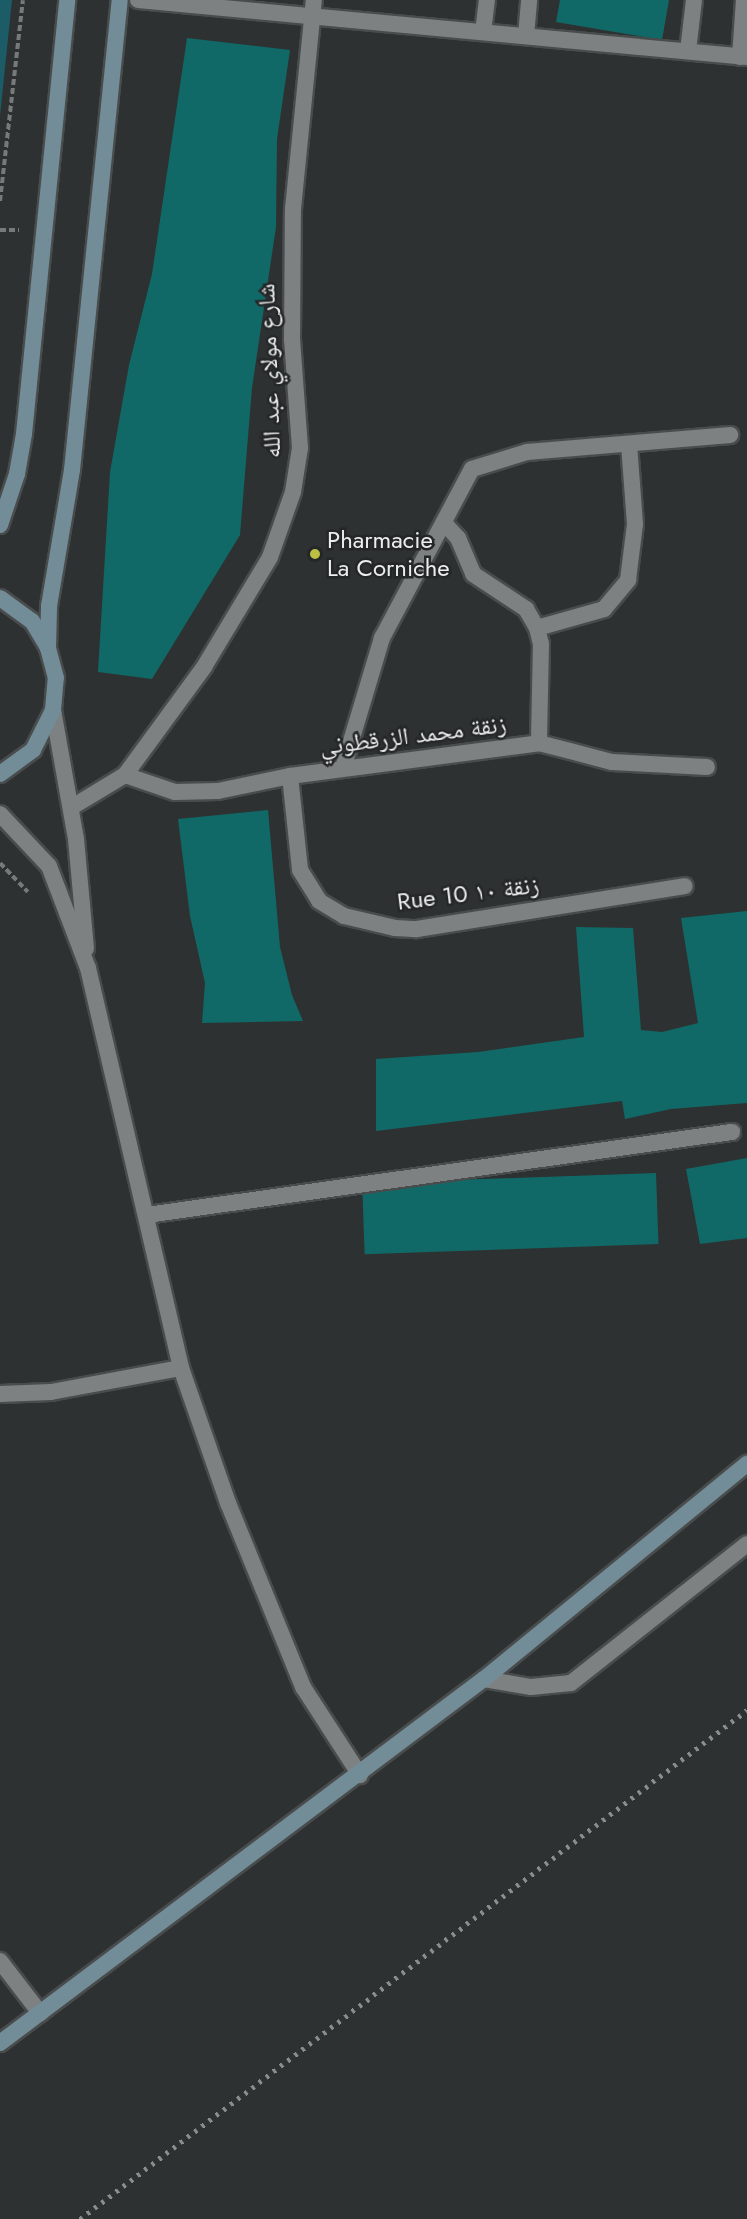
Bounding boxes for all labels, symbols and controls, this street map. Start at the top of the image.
street label: شارع مولاي عبد الله [252,283,286,459]
place label: Pharmacie La Corniche [327,526,450,582]
marker: Pharmacie La Corniche [308,547,322,561]
street label: زنقة محمد الزرقطوني [318,709,508,761]
street label: Rue 10 زنقة ١٠ [395,870,541,916]

